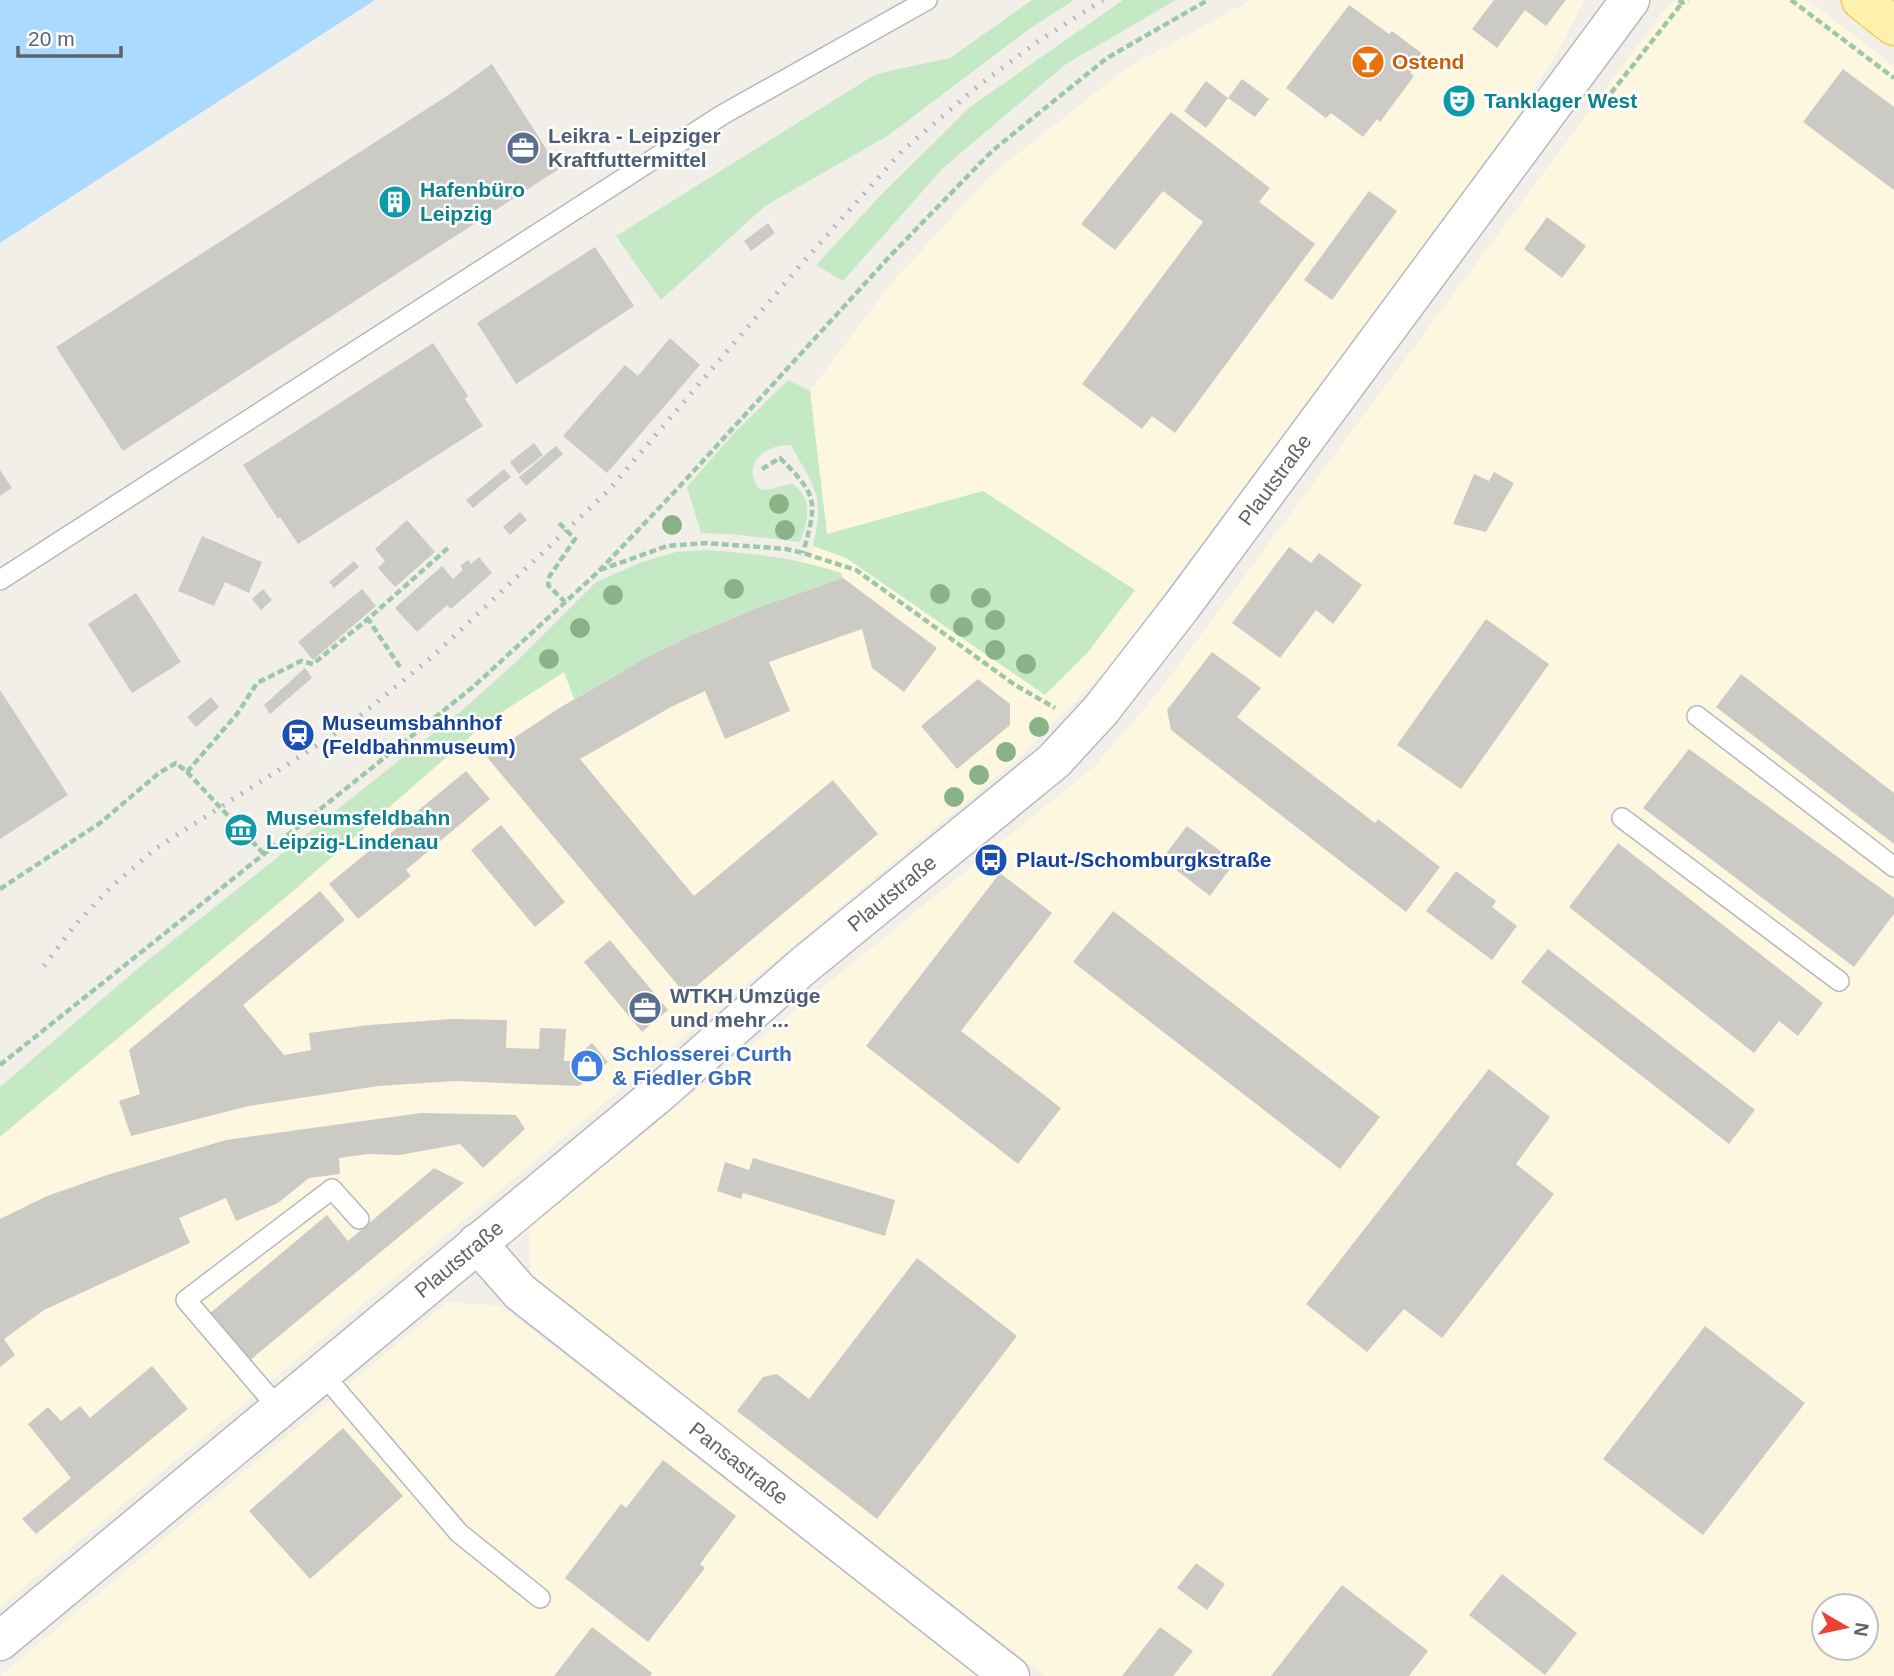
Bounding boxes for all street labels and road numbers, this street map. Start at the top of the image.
street label: Plautstraße [1233,430,1316,530]
street label: Plautstraße [843,850,941,936]
street label: Plautstraße [410,1216,507,1302]
street label: Pansastraße [685,1417,793,1509]

